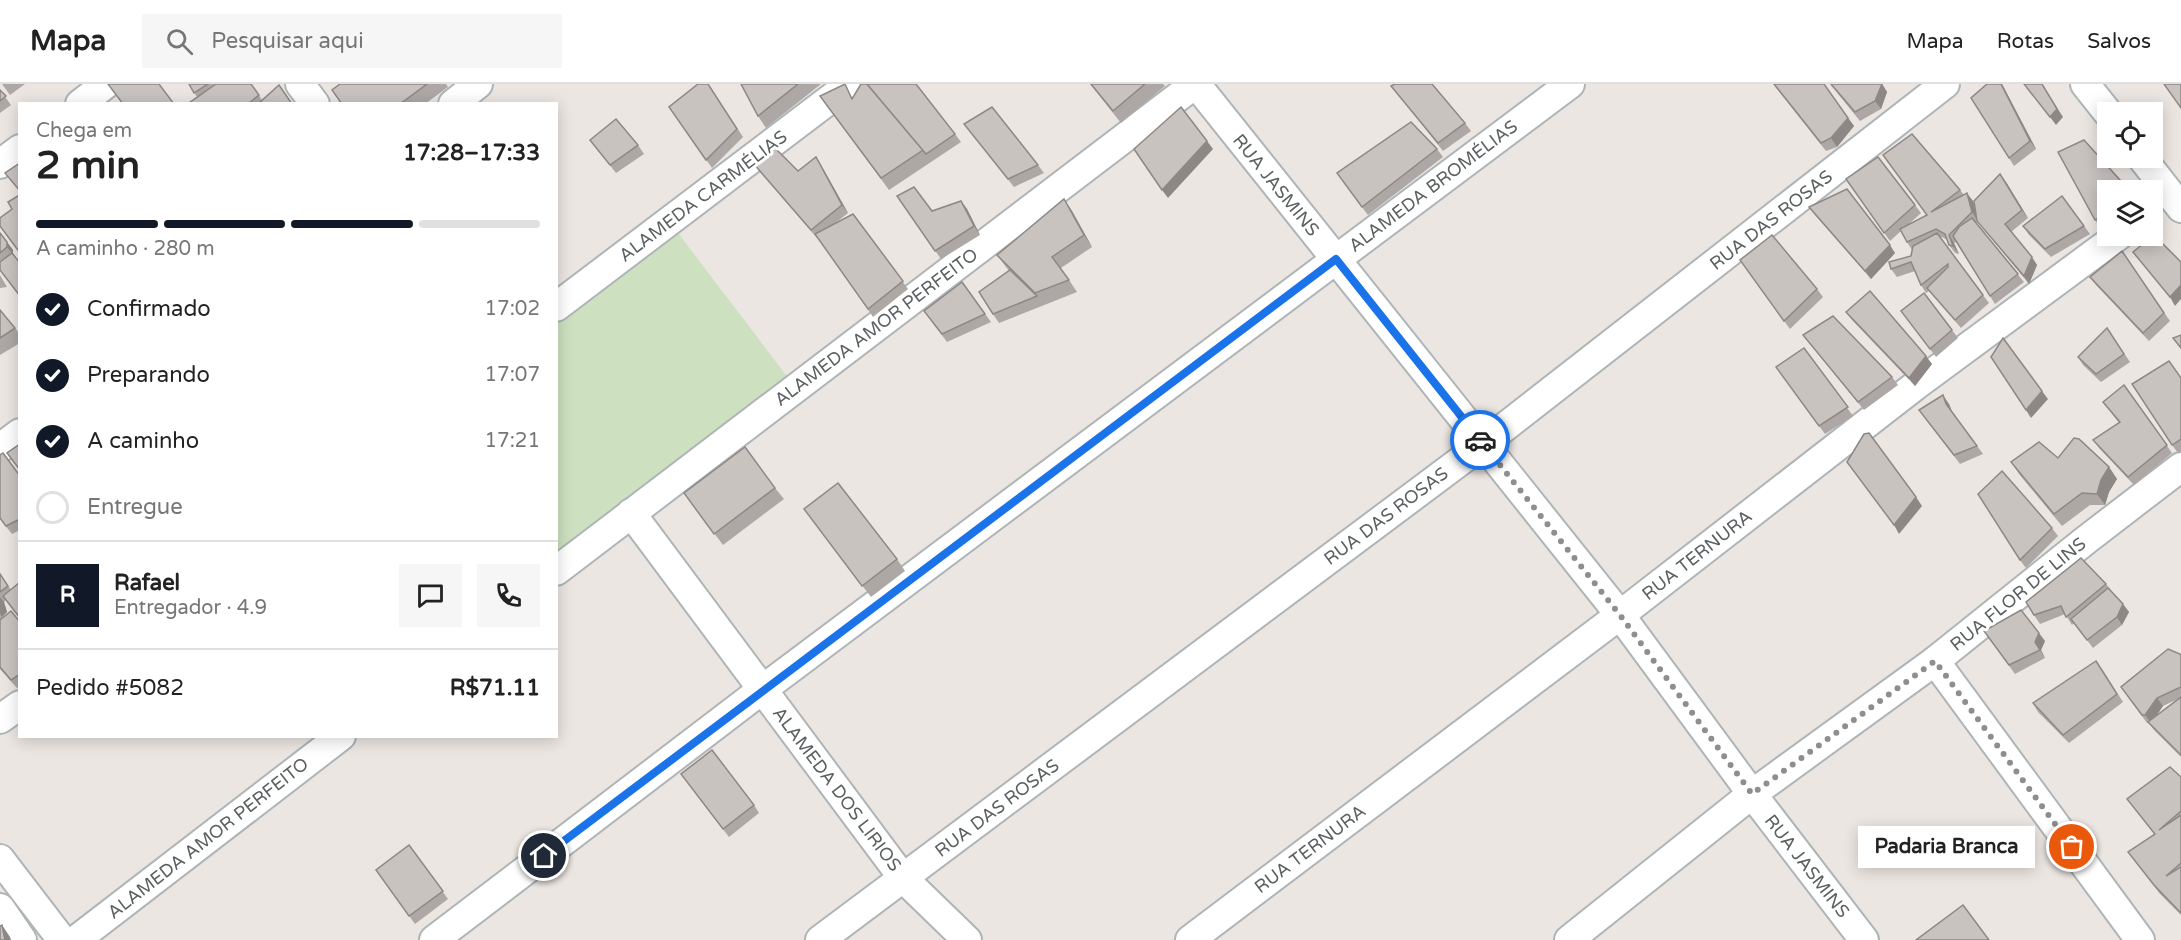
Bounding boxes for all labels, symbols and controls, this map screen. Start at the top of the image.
search box [142,14,562,68]
text: Mapa [30,24,106,58]
icon: search [163,25,196,58]
text: Pesquisar aqui [211,28,364,54]
text: Mapa [1906,29,1964,54]
text: Rotas [1997,29,2054,54]
text: Salvos [2087,29,2151,54]
map controls [2097,102,2163,246]
button: locate [2097,102,2163,168]
street label: ALAMEDA BROMÉLIAS [1344,115,1522,257]
text: Chega em [36,119,132,143]
street label: ALAMEDA CARMÉLIAS [615,126,791,266]
street label: RUA JASMINS [1228,129,1324,241]
text: 17:28–17:33 [403,140,540,166]
text: 2 min [36,142,140,189]
street label: RUA DAS ROSAS [1705,165,1837,275]
button: layers [2097,180,2163,246]
text: A caminho · 280 m [36,237,215,261]
street label: ALAMEDA AMOR PERFEITO [770,243,982,411]
icon: check [36,293,69,326]
text: Confirmado [87,296,211,322]
text: 17:02 [485,297,540,321]
icon: check [36,359,69,392]
text: Preparando [87,362,210,388]
text: 17:07 [485,363,540,387]
courier [1450,410,1510,470]
icon: car [1464,424,1497,457]
icon: check [36,425,69,458]
text: A caminho [87,428,199,454]
text: 17:21 [485,429,540,453]
street label: RUA DAS ROSAS [1320,462,1452,570]
text: Entregue [87,494,183,520]
street label: RUA TERNURA [1638,505,1756,605]
street label: RUA FLOR DE LINS [1946,532,2090,656]
button: chat [399,564,462,627]
button: phone [477,564,540,627]
text: Rafael [114,570,180,596]
text: R [60,582,75,608]
text: Entregador · 4.9 [114,596,267,620]
text: Pedido #5082 [36,675,184,701]
text: R$71.11 [450,675,540,701]
street label: ALAMEDA DOS LIRIOS [768,702,906,876]
street label: ALAMEDA AMOR PERFEITO [103,753,313,923]
street label: RUA DAS ROSAS [931,754,1063,862]
street label: RUA TERNURA [1250,800,1370,898]
street label: RUA JASMINS [1760,810,1854,922]
pin [2046,821,2097,872]
callout: Padaria Branca [1859,826,2036,868]
pin [518,830,569,881]
icon: bag [2055,830,2088,863]
text: Padaria Branca [1875,835,2018,859]
icon: home [527,839,560,872]

